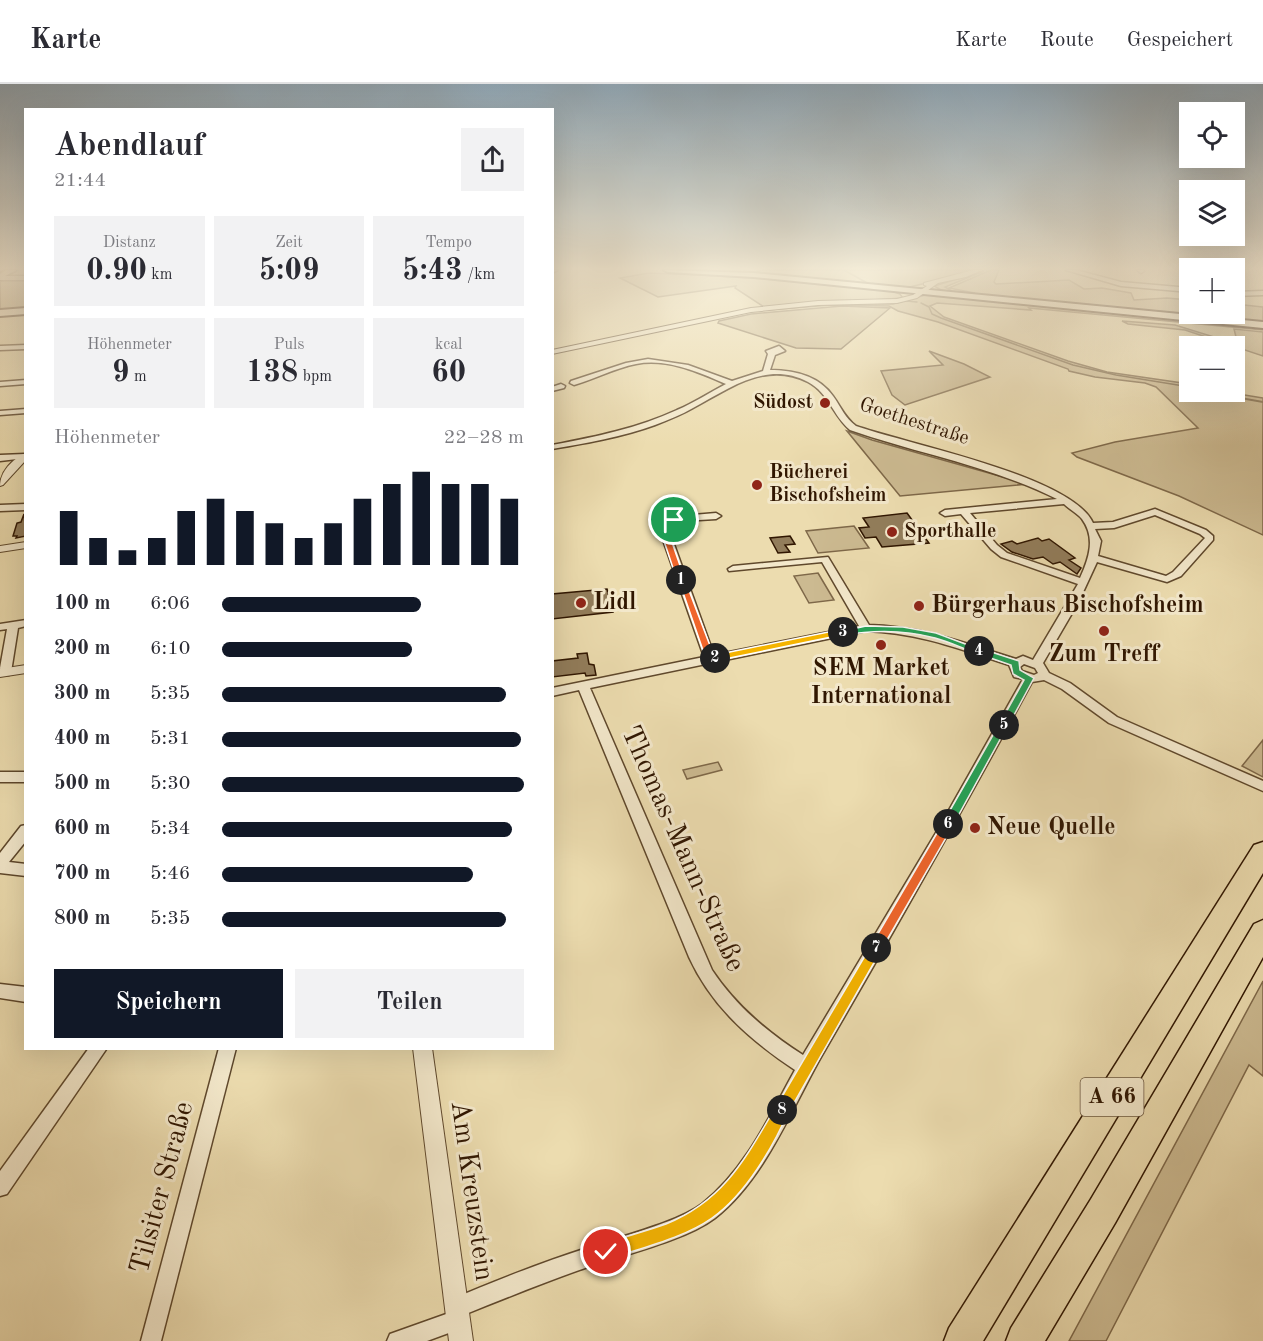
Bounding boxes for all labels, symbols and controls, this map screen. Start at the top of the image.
text: Karte [30,27,101,55]
text: Karte [955,30,1007,51]
text: Route [1040,30,1094,51]
text: Gespeichert [1127,30,1233,51]
map controls [1179,102,1245,402]
button: locate [1179,102,1245,168]
button: share [461,128,524,191]
text: Abendlauf [54,130,205,163]
text: 21:44 [54,171,106,191]
button: layers [1179,180,1245,246]
text: Distanz [103,235,156,251]
text: Zeit [275,235,303,251]
text: Tempo [425,235,472,251]
text: 0.90 [86,256,147,286]
text: 5:09 [259,256,319,286]
text: 5:43 [402,256,463,286]
button: + [1179,258,1245,324]
text: km [147,267,172,283]
text: /km [463,267,495,283]
button: − [1179,336,1245,402]
text: Höhenmeter [87,337,172,353]
text: Puls [274,337,304,353]
text: kcal [435,337,462,353]
text: 9 [112,358,129,388]
text: 138 [246,358,298,388]
text: 60 [431,358,466,388]
text: m [129,369,147,385]
text: bpm [298,369,332,385]
place label: Südost [753,393,813,413]
street label: Goethestraße [857,395,971,449]
marker: Südost [818,396,832,410]
text: Höhenmeter [54,428,160,448]
text: 22–28 m [444,428,524,448]
place label: Bücherei Bischofsheim [769,463,887,506]
marker: Bücherei Bischofsheim [750,478,764,492]
pin [648,494,699,545]
icon: arrive [657,503,690,536]
place label: Sporthalle [904,522,996,542]
marker: Sporthalle [885,525,899,539]
pin: 1 [666,565,696,595]
text: 1 [676,572,686,588]
place label: Lidl [593,591,637,615]
text: 100 m [54,594,110,614]
text: 6:06 [150,594,190,614]
place label: Bürgerhaus Bischofsheim [931,594,1204,618]
marker: Lidl [574,596,588,610]
marker: Bürgerhaus Bischofsheim [912,599,926,613]
pin: 3 [828,617,858,647]
text: 3 [838,624,848,640]
marker: Zum Treff [1097,624,1111,638]
pin: 4 [964,636,994,666]
marker: SEM Market International [874,638,888,652]
text: 200 m [54,639,110,659]
text: 6:10 [150,639,190,659]
pin: 2 [700,643,730,673]
text: 4 [974,643,984,659]
place label: Zum Treff [1049,643,1161,667]
text: 2 [710,650,720,666]
place label: SEM Market International [811,657,951,709]
text: 300 m [54,684,110,704]
text: 5:35 [150,684,190,704]
pin: 5 [989,710,1019,740]
text: 5 [999,717,1009,733]
street label: Thomas-Mann-Straße [615,722,749,976]
text: 400 m [54,729,110,749]
text: 5:31 [150,729,190,749]
text: 500 m [54,774,110,794]
text: 5:30 [150,774,190,794]
pin: 6 [933,809,963,839]
text: 6 [943,816,953,832]
place label: Neue Quelle [987,816,1116,840]
text: 600 m [54,819,110,839]
text: 5:34 [150,819,190,839]
marker: Neue Quelle [968,821,982,835]
text: 700 m [54,864,110,884]
text: 5:46 [150,864,190,884]
text: 800 m [54,909,110,929]
text: 5:35 [150,909,190,929]
pin: 7 [861,933,891,963]
text: 7 [871,940,881,956]
button: Speichern [54,969,283,1038]
button: Teilen [295,969,524,1038]
road number: A 66 [1080,1078,1144,1116]
pin: 8 [767,1095,797,1125]
street label: Tilsiter Straße [127,1099,199,1277]
street label: Am Kreuzstein [444,1099,498,1283]
text: 8 [777,1102,787,1118]
pin [580,1226,631,1277]
icon: check [589,1235,622,1268]

